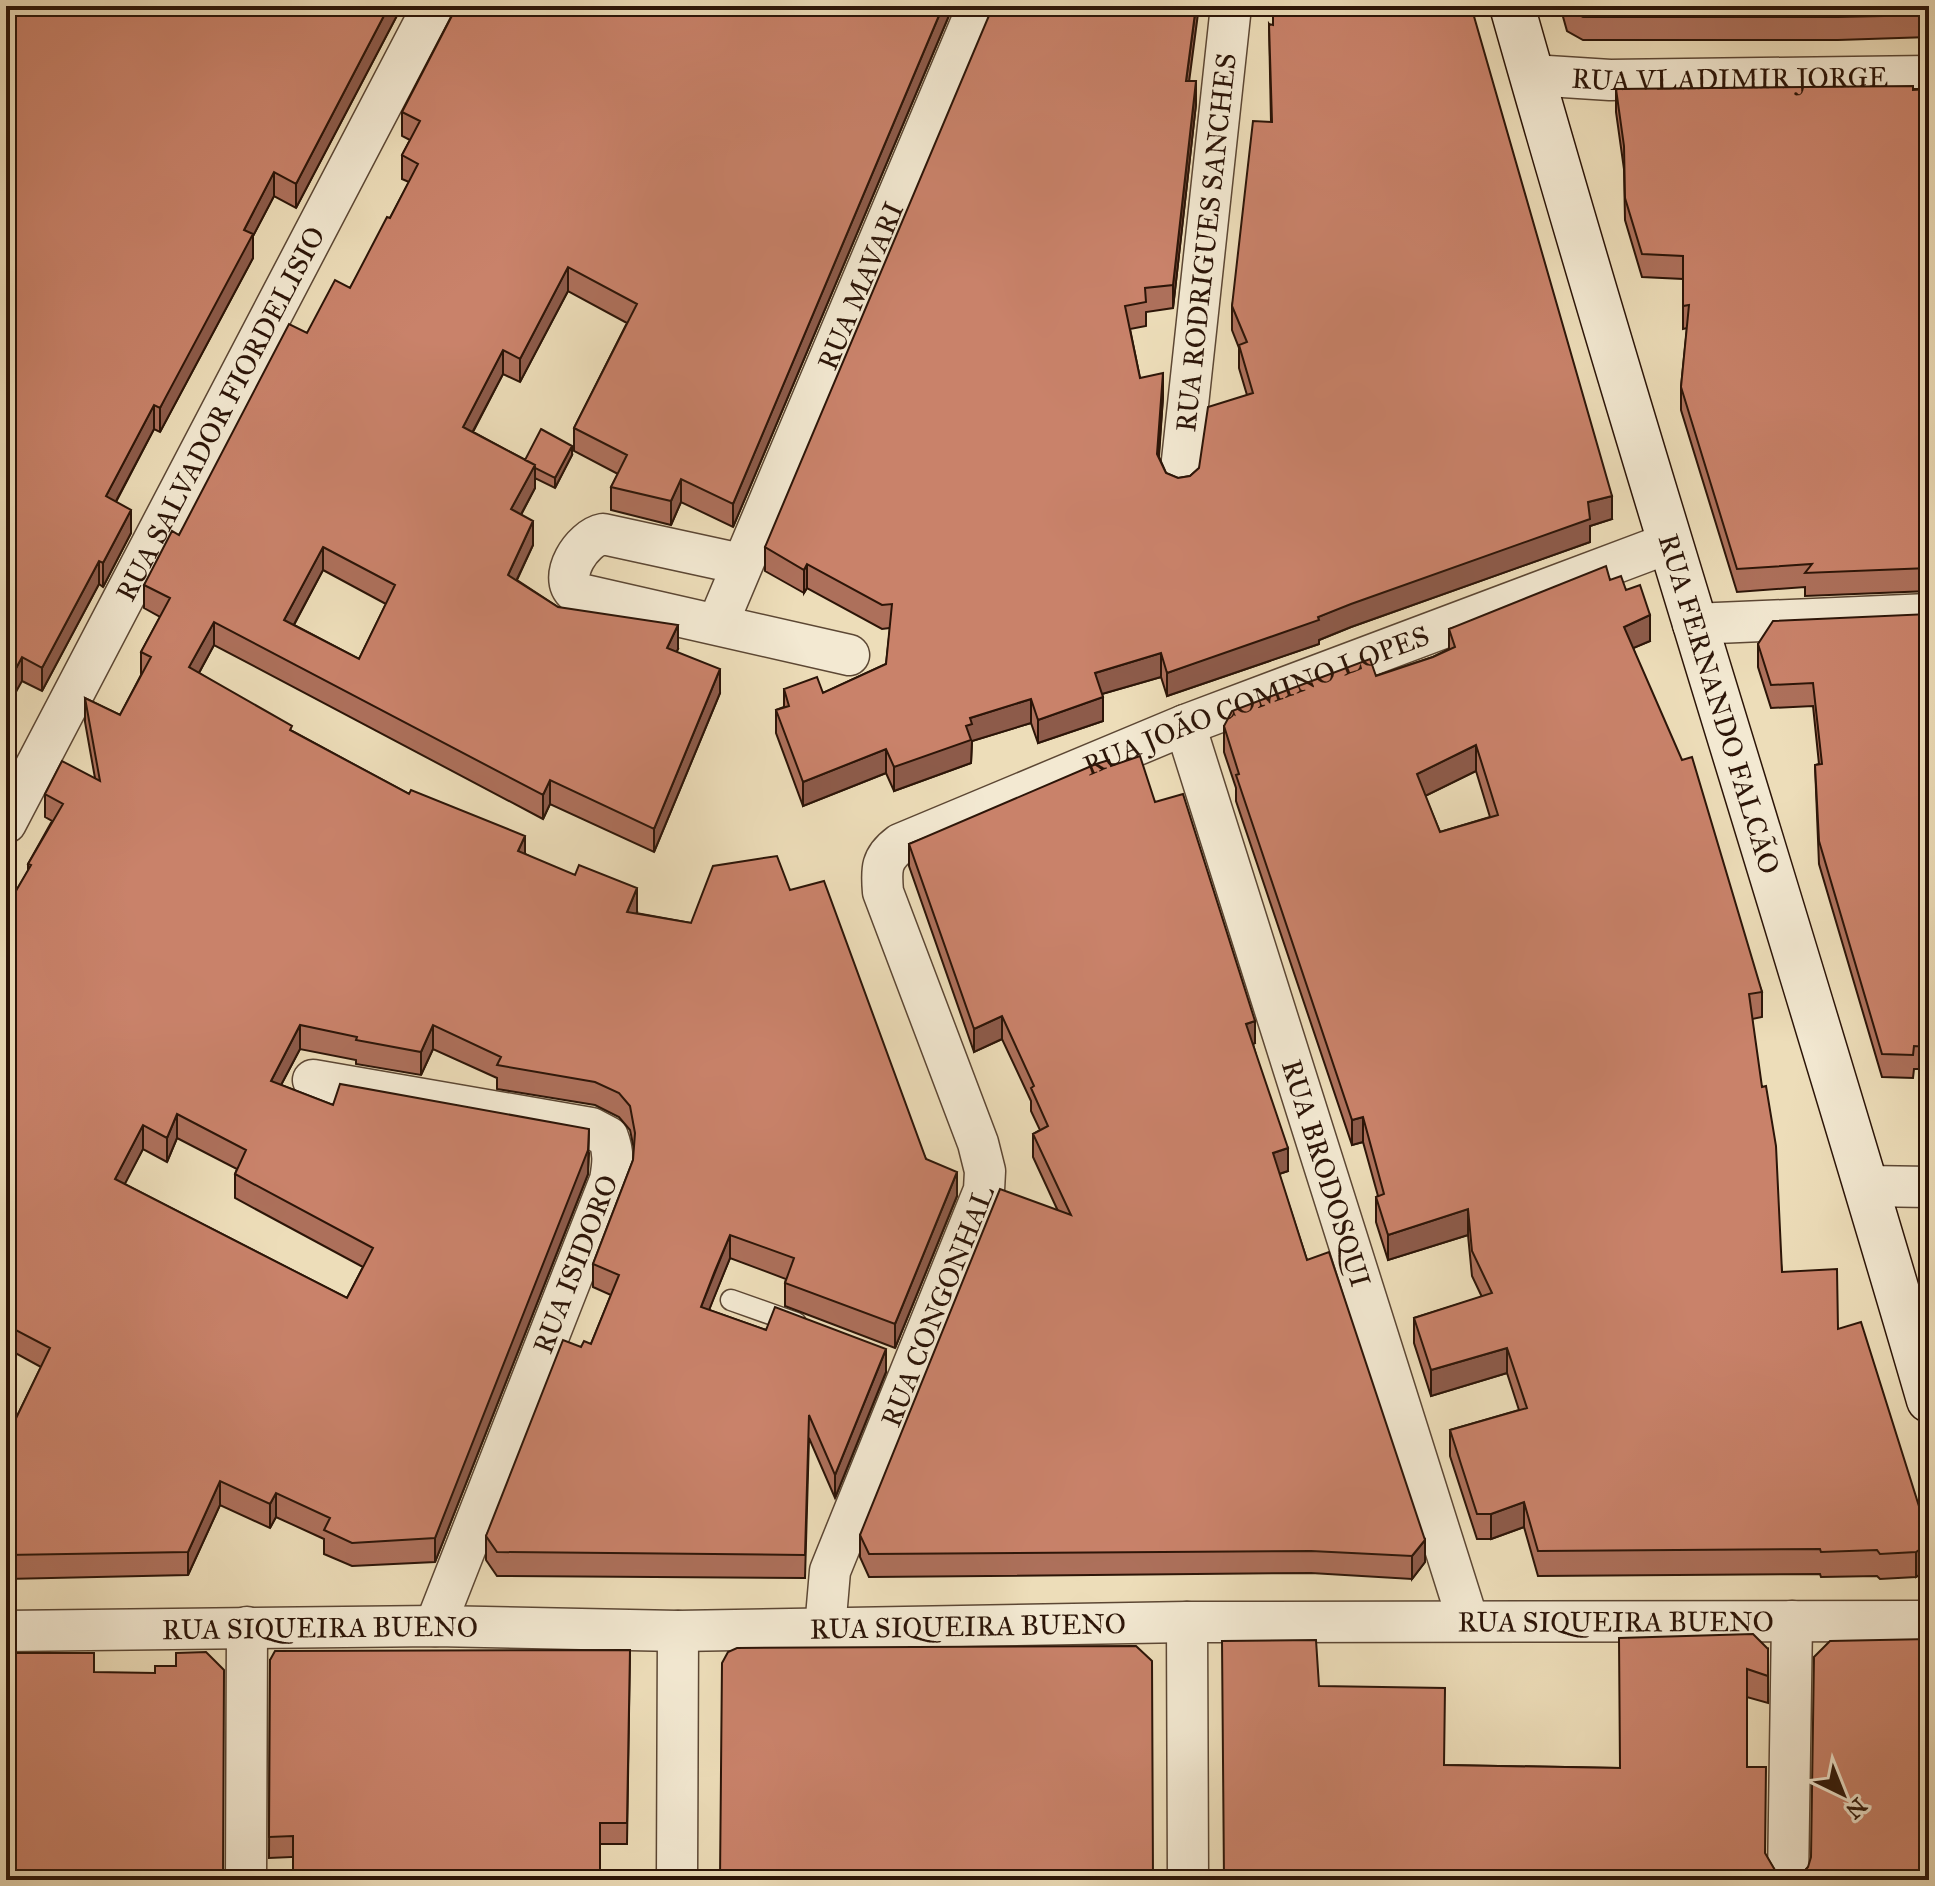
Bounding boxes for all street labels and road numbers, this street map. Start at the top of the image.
street label: RUA RODRIGUES SANCHES [1168,51,1244,434]
street label: RUA VLADIMIR JORGE [1570,60,1888,98]
street label: RUA MAVARI [810,197,911,375]
street label: RUA SALVADOR FIORDELISIO [108,221,333,607]
street label: RUA FERNANDO FALCÃO [1651,530,1787,878]
street label: RUA JOÃO COMINO LOPES [1078,618,1434,783]
street label: RUA BRODOSQUI [1274,1055,1378,1291]
street label: RUA ISIDORO [525,1170,626,1358]
street label: RUA CONGONHAL [873,1180,1002,1432]
street label: RUA SIQUEIRA BUENO [1458,1604,1774,1640]
street label: RUA SIQUEIRA BUENO [810,1606,1126,1647]
street label: RUA SIQUEIRA BUENO [162,1609,478,1647]

